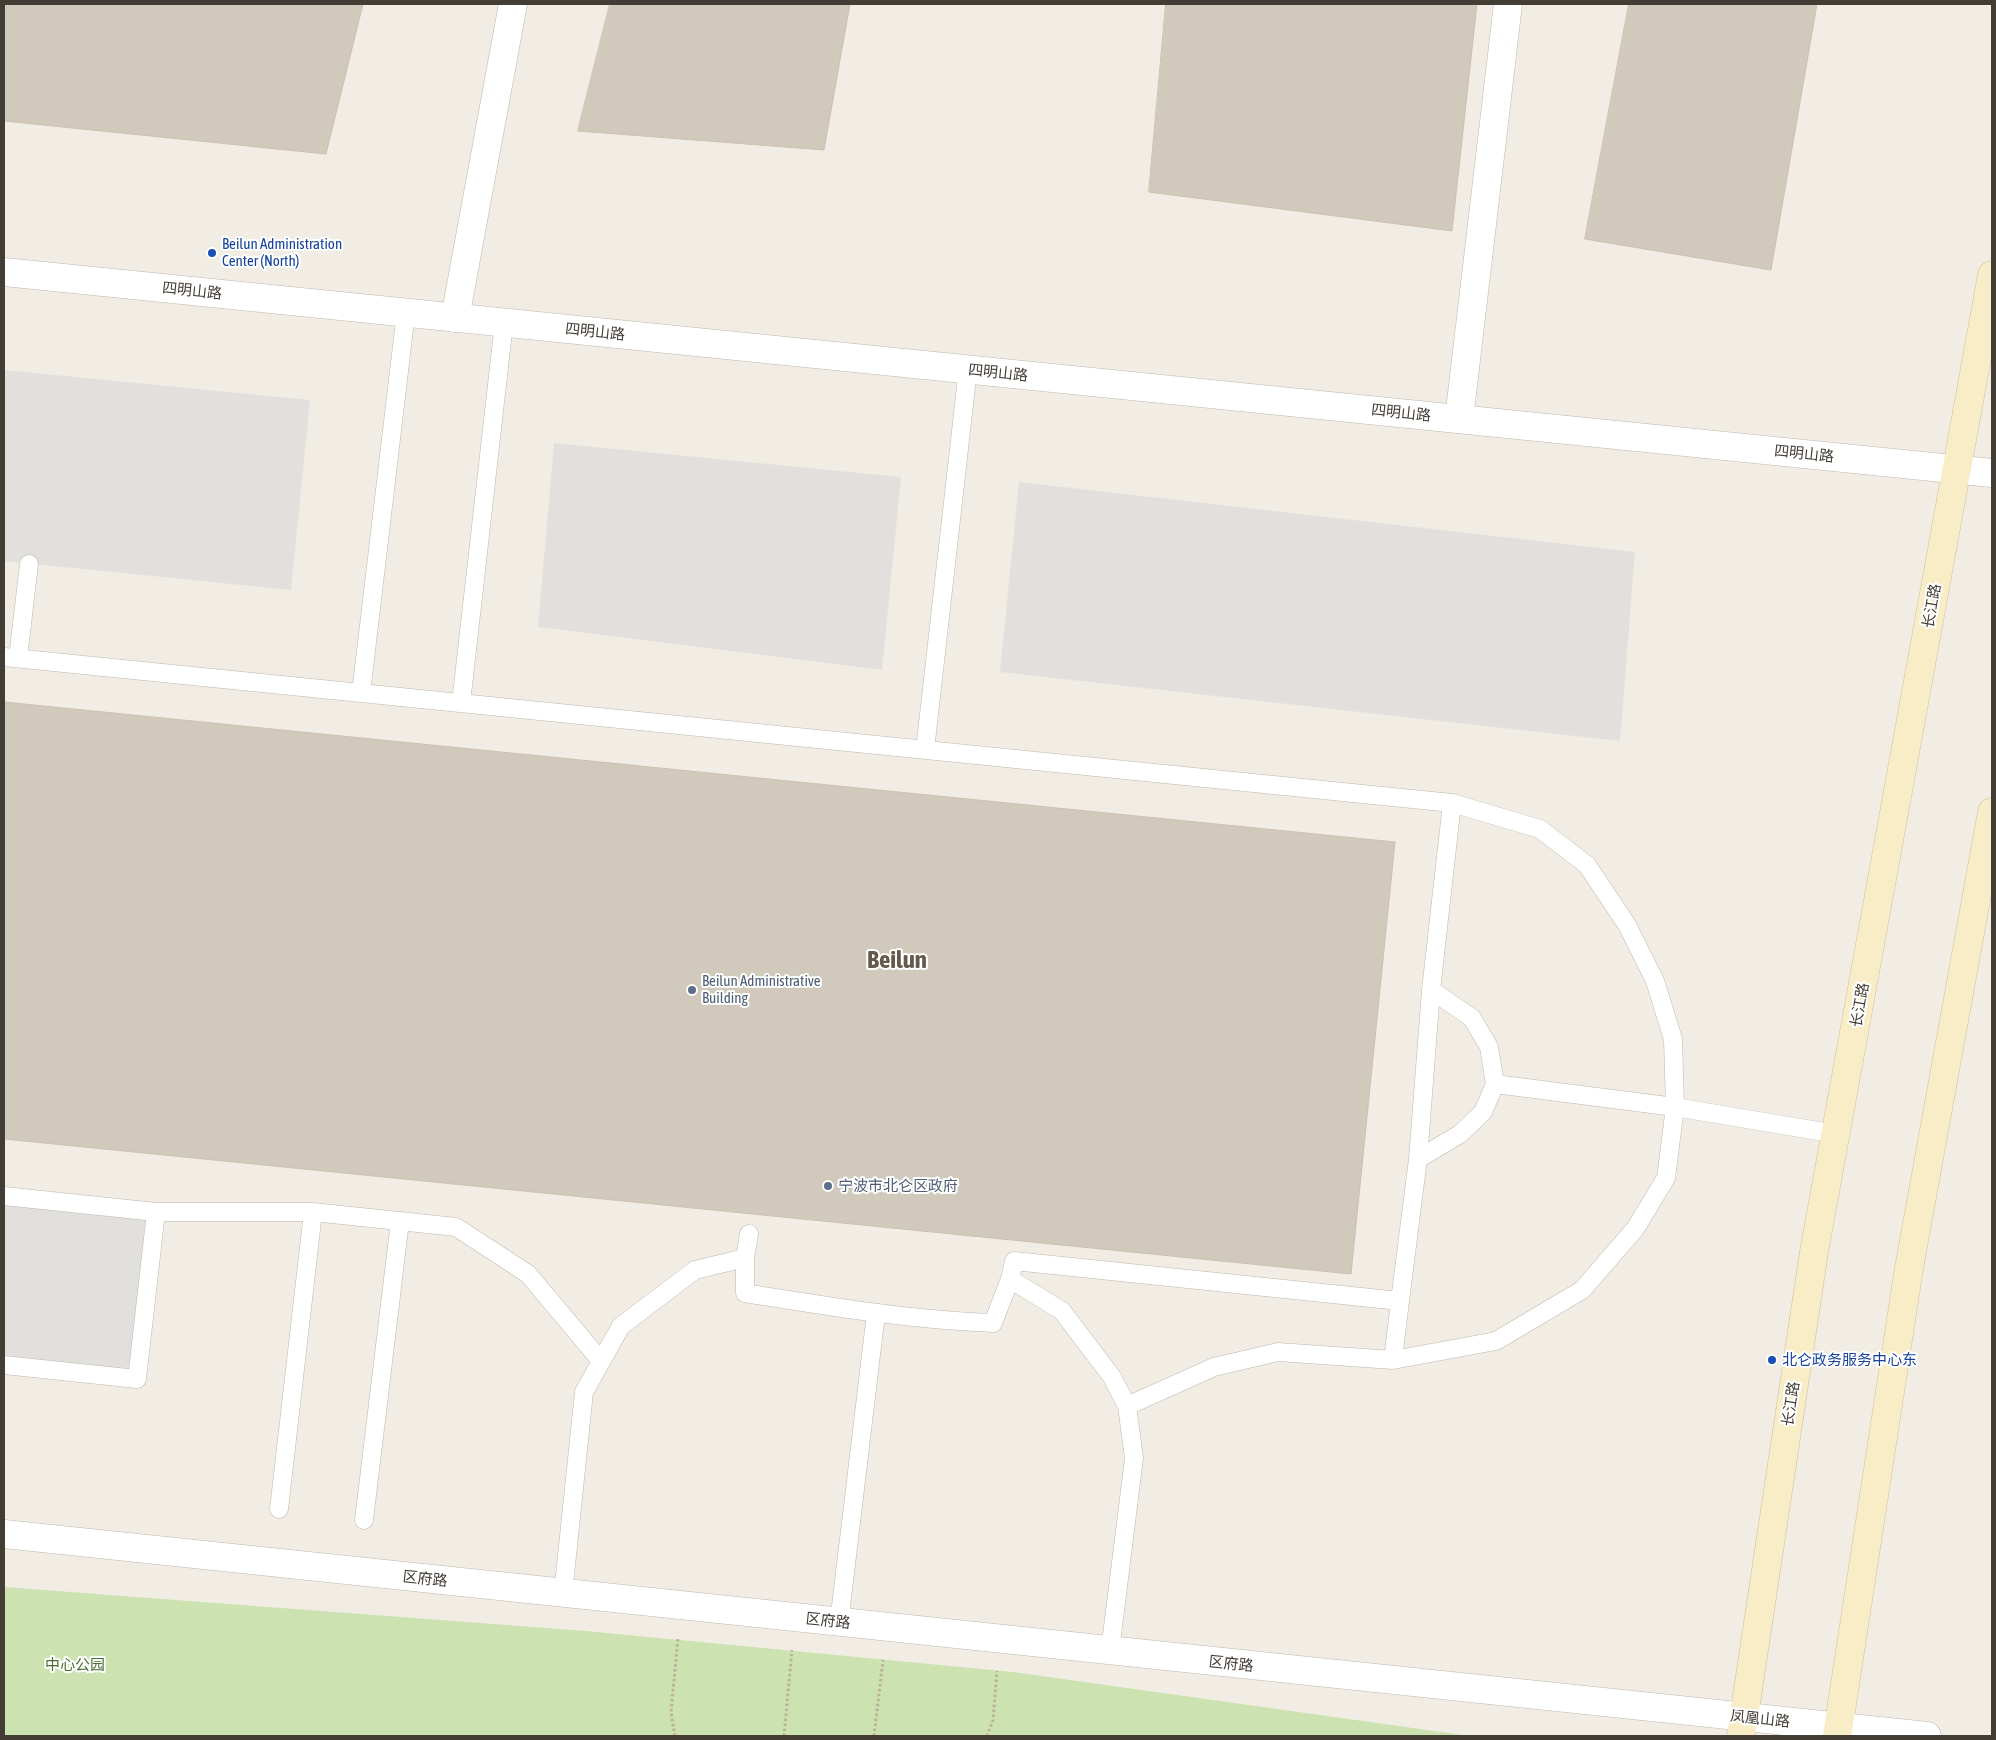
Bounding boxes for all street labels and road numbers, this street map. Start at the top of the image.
street label: 四明山路 [161,279,223,303]
street label: 四明山路 [564,320,626,344]
street label: 四明山路 [967,361,1029,385]
street label: 四明山路 [1370,401,1432,425]
street label: 四明山路 [1773,442,1835,466]
street label: 长江路 [1919,582,1945,630]
street label: 长江路 [1847,981,1873,1029]
street label: 长江路 [1779,1380,1803,1428]
street label: 区府路 [402,1568,448,1590]
street label: 区府路 [805,1610,851,1632]
street label: 区府路 [1208,1653,1254,1675]
street label: 凤凰山路 [1729,1707,1791,1731]

